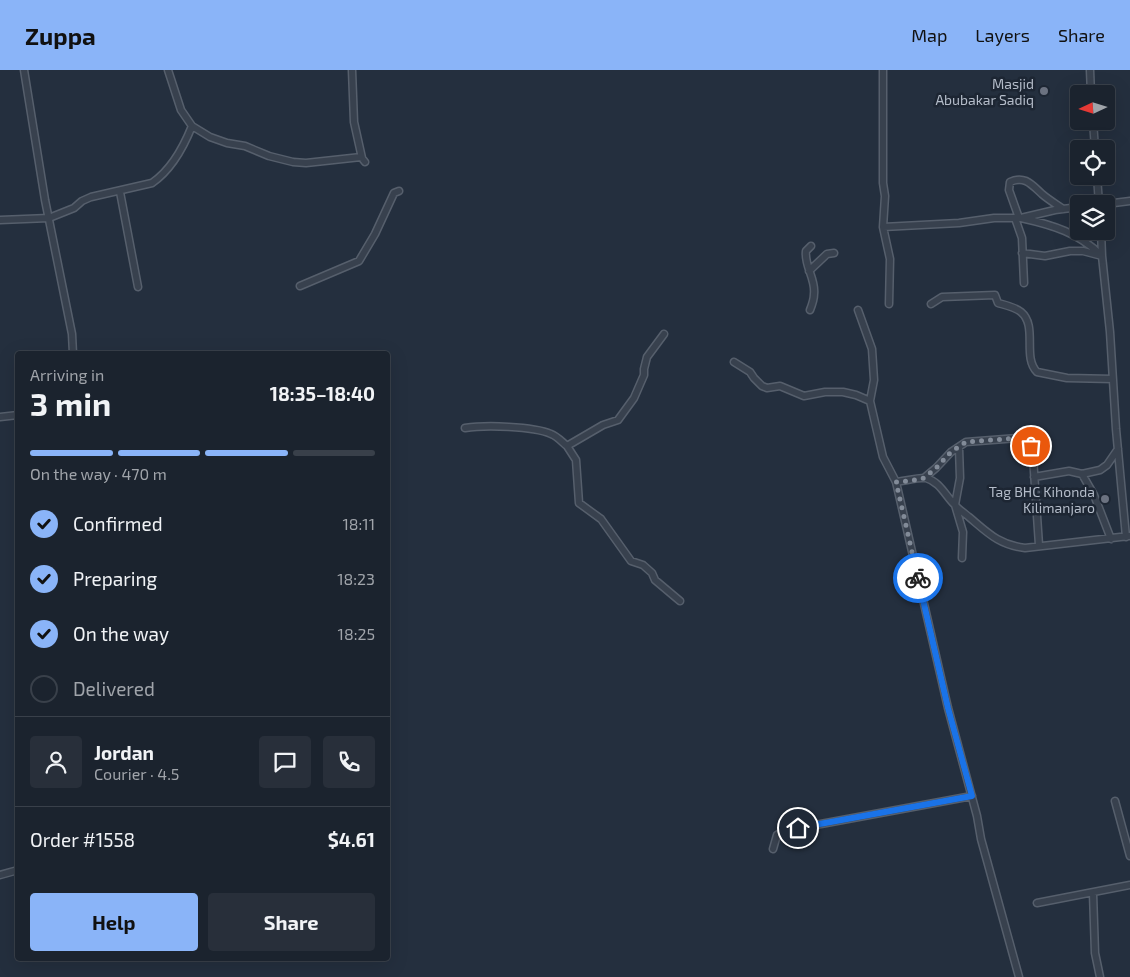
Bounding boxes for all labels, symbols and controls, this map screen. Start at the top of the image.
text: Zuppa [25,21,96,50]
text: Map [911,24,947,46]
text: Layers [975,24,1030,46]
text: Share [1058,24,1105,46]
place label: Masjid Abubakar Sadiq [935,75,1034,108]
marker: Masjid Abubakar Sadiq [1038,85,1050,97]
north arrow [1070,85,1115,130]
map controls [1070,85,1115,240]
button: locate [1070,140,1115,185]
button: layers [1070,195,1115,240]
text: Arriving in [30,365,104,384]
text: 18:35–18:40 [270,382,375,405]
text: 3 min [30,384,111,422]
pin [1010,425,1052,467]
icon: bag [1017,432,1045,460]
text: On the way · 470 m [30,464,167,483]
place label: Tag BHC Kihonda Kilimanjaro [989,483,1095,516]
marker: Tag BHC Kihonda Kilimanjaro [1099,493,1111,505]
icon: check [30,510,58,538]
text: Confirmed [73,512,163,535]
text: 18:11 [342,514,375,533]
courier [893,553,943,603]
icon: bike [904,564,932,592]
icon: check [30,565,58,593]
text: Preparing [73,567,157,590]
text: 18:23 [337,569,375,588]
icon: check [30,620,58,648]
text: On the way [73,622,169,645]
text: 18:25 [338,624,375,643]
text: Delivered [73,677,155,700]
button: person [30,736,82,788]
button: chat [259,736,311,788]
button: phone [323,736,375,788]
text: Jordan [94,741,154,764]
text: Courier · 4.5 [94,764,179,783]
pin [777,807,819,849]
icon: home [784,814,812,842]
text: Order #1558 [30,828,135,851]
text: $4.61 [328,828,375,851]
button: Help [30,893,198,951]
button: Share [208,893,375,951]

